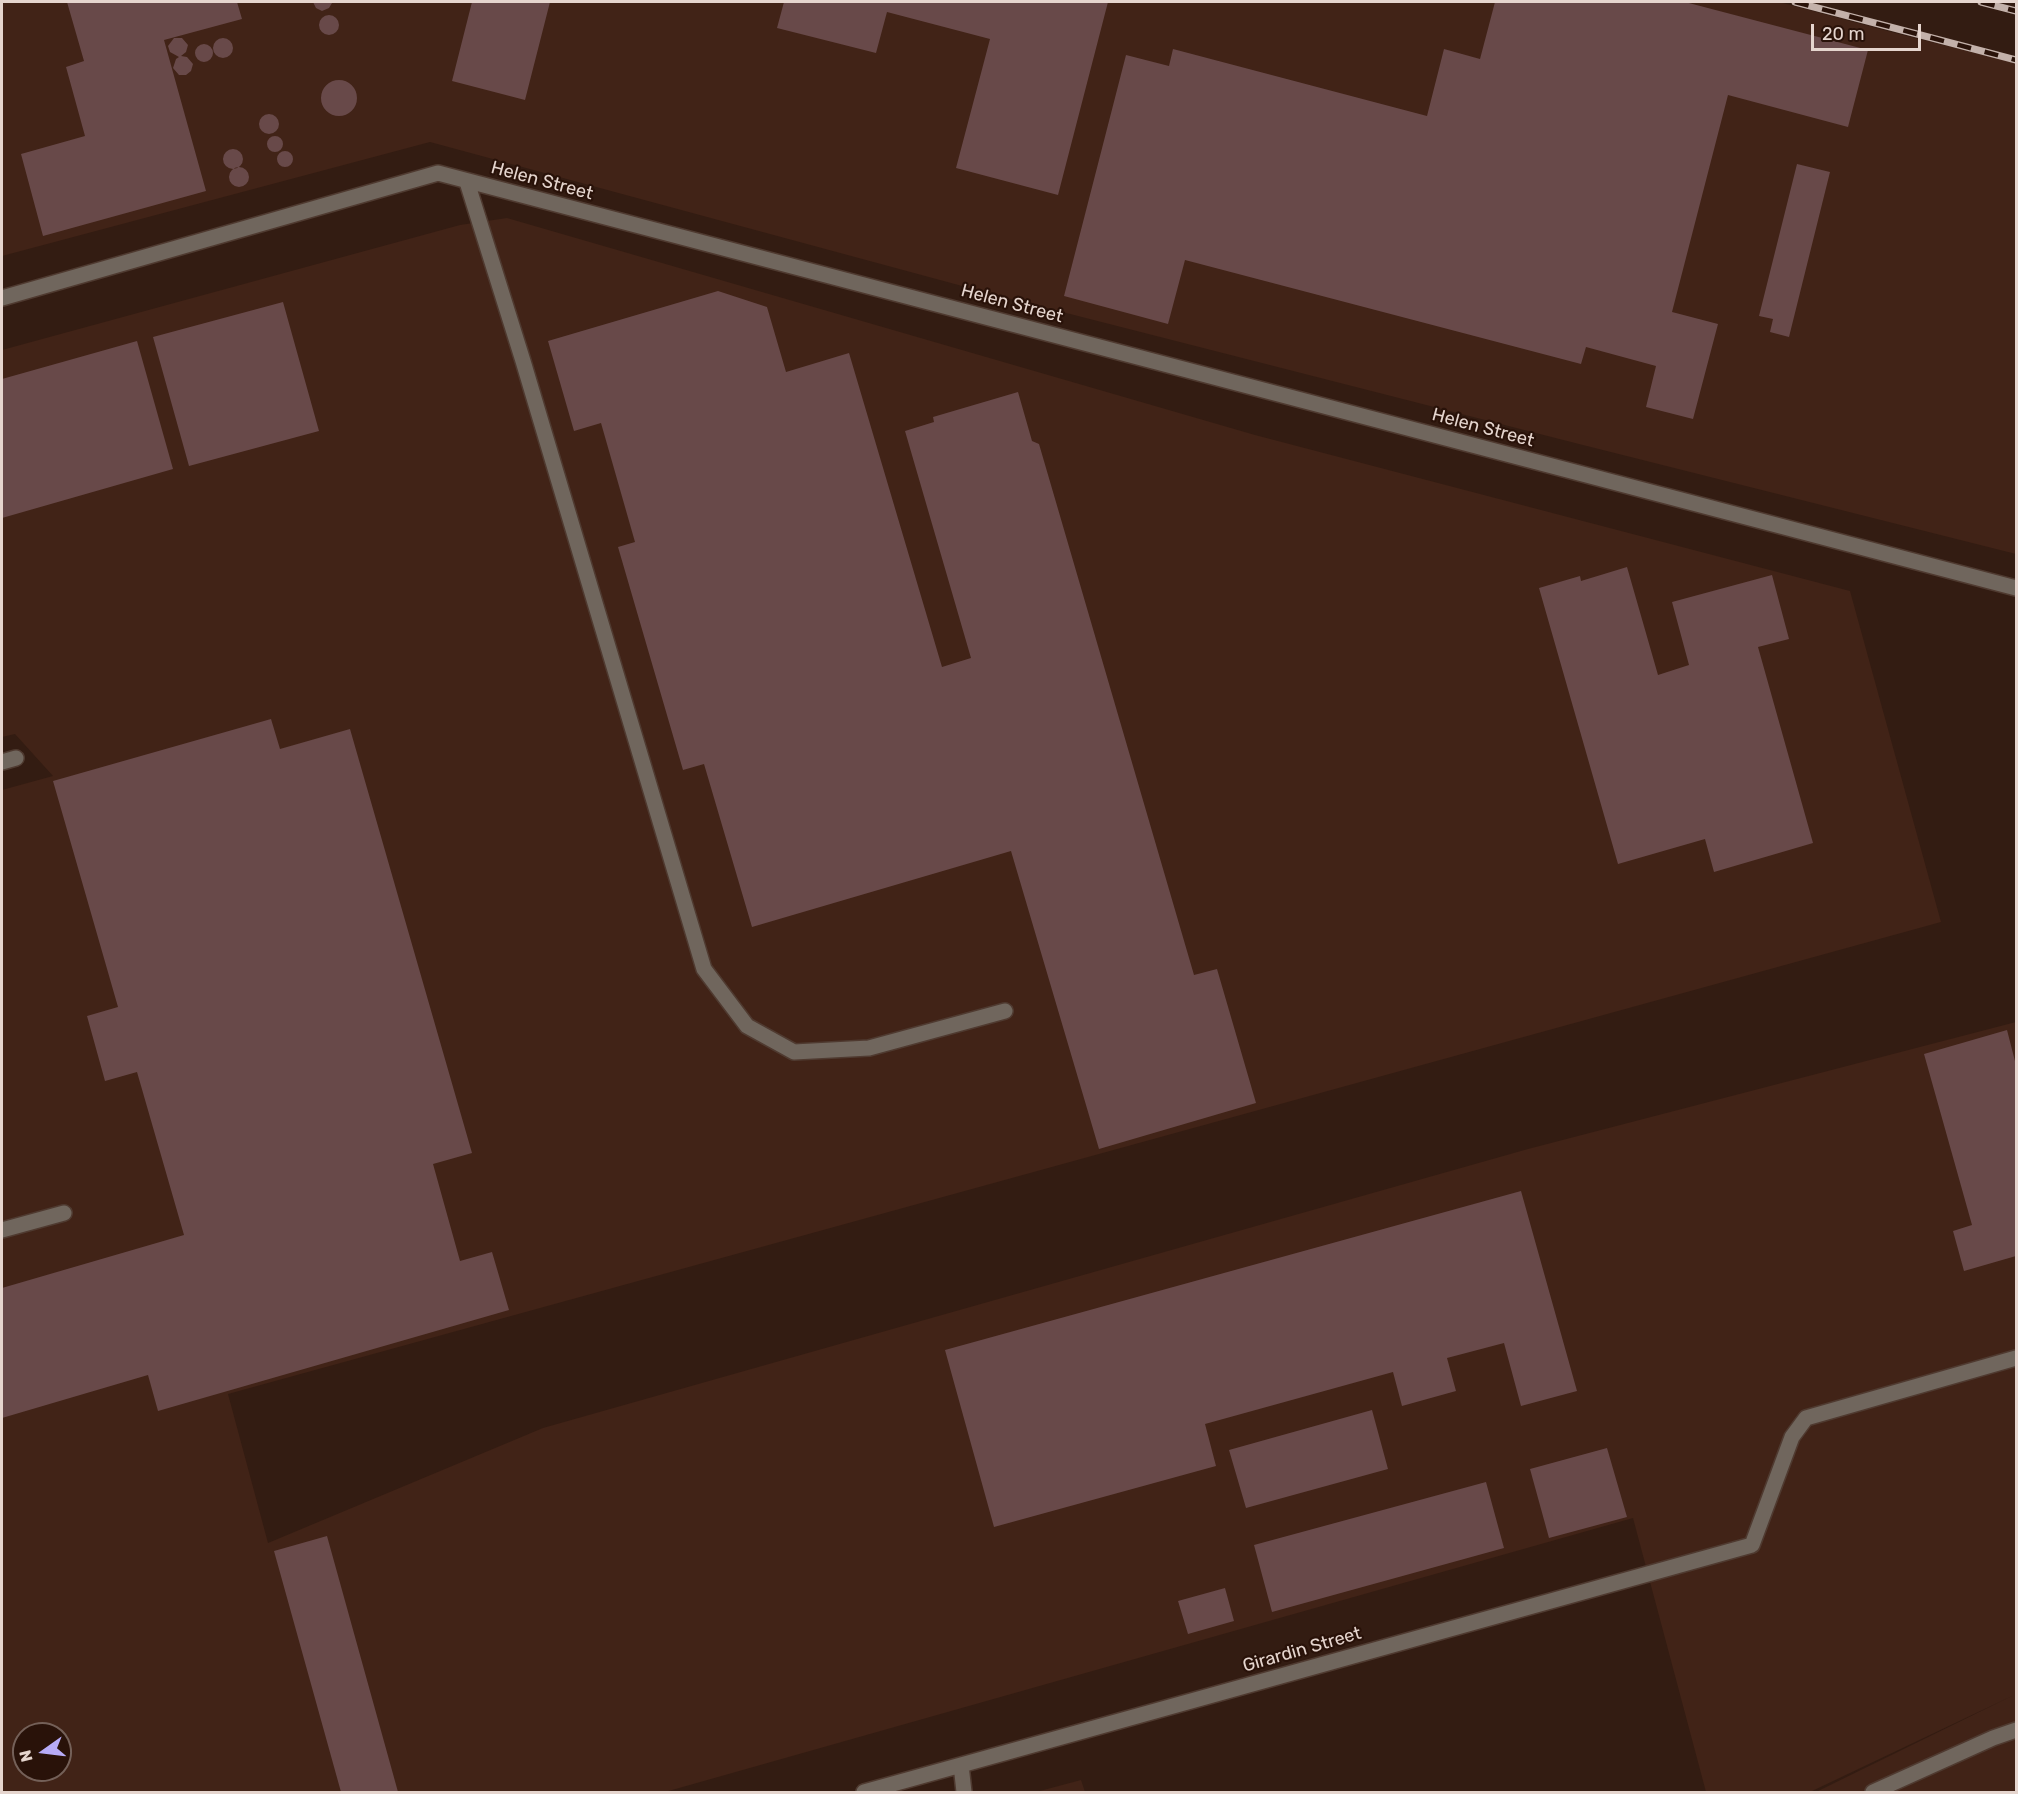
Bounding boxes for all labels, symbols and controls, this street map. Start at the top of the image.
scale bar [1814,12,1924,50]
text: 20 m [1822,23,1864,45]
street label: Helen Street [489,157,595,205]
street label: Helen Street [959,280,1065,328]
street label: Helen Street [1430,404,1536,452]
street label: Girardin Street [1240,1623,1364,1677]
north arrow [12,1722,72,1782]
text: N [15,1748,37,1764]

